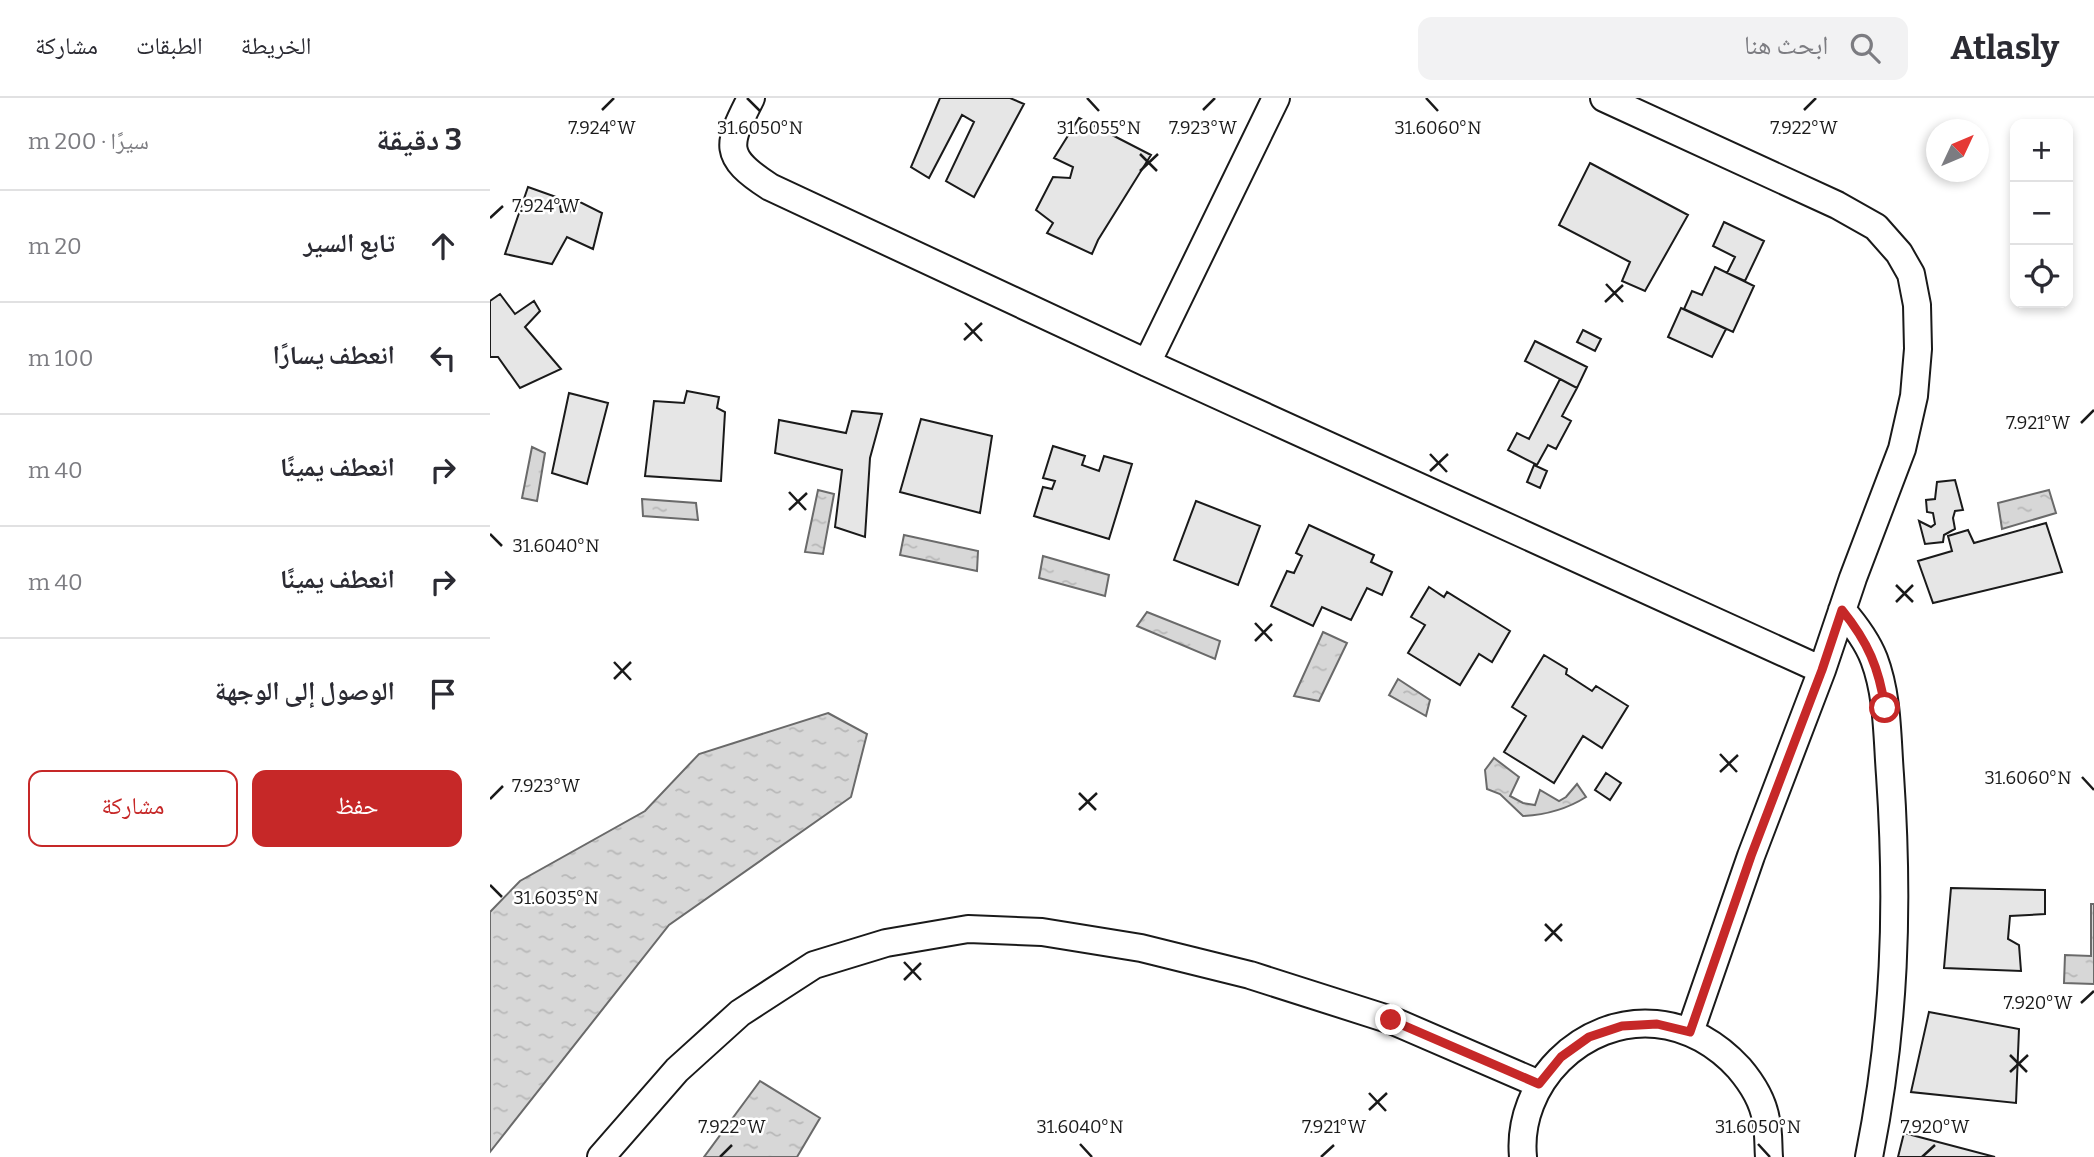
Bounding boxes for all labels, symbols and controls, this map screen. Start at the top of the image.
search box [1418,17,1908,80]
text: Atlasly [1950,28,2059,68]
icon: search [1846,29,1884,67]
text: ابحث هنا [1744,30,1828,61]
text: مشاركة [35,32,98,60]
text: الطبقات [136,32,203,60]
text: الخريطة [241,32,311,60]
text: 7.924°W [568,117,636,139]
text: 31.6050°N [717,117,803,139]
text: 31.6055°N [1057,117,1141,139]
text: 7.923°W [1169,117,1238,139]
text: 31.6060°N [1394,117,1482,139]
text: 7.922°W [1770,117,1838,139]
north arrow [1926,119,1989,182]
map controls [2010,119,2073,308]
button: + [2010,119,2073,182]
text: 3 دقيقة [376,122,462,158]
text: سيرًا · 200 m [28,127,149,155]
button: − [2010,182,2073,245]
text: 7.924°W [512,195,580,217]
icon: ahead [424,227,462,265]
text: تابع السير [304,228,395,259]
text: 20 m [28,232,82,260]
button: locate [2010,245,2073,308]
icon: left [424,339,462,377]
text: انعطف يسارًا [272,340,395,371]
text: 100 m [28,344,93,372]
text: 7.921°W [2006,412,2071,434]
icon: right [424,451,462,489]
text: انعطف يمينًا [280,452,395,483]
text: 40 m [28,456,83,484]
text: 31.6040°N [512,535,600,557]
icon: right [424,563,462,601]
text: انعطف يمينًا [280,564,395,595]
text: 40 m [28,568,83,596]
icon: arrive [424,675,462,713]
text: الوصول إلى الوجهة [215,676,395,707]
route start [1869,692,1900,723]
text: 31.6060°N [1984,767,2072,789]
button: مشاركة [28,770,238,847]
button: حفظ [252,770,462,847]
text: 7.923°W [512,775,581,797]
text: 31.6035°N [514,887,598,909]
text: 7.920°W [2004,992,2073,1014]
route end [1375,1004,1406,1035]
text: 7.922°W [698,1116,766,1138]
text: 31.6040°N [1036,1116,1124,1138]
text: 7.921°W [1302,1116,1367,1138]
text: 31.6050°N [1715,1116,1801,1138]
text: 7.920°W [1901,1116,1970,1138]

